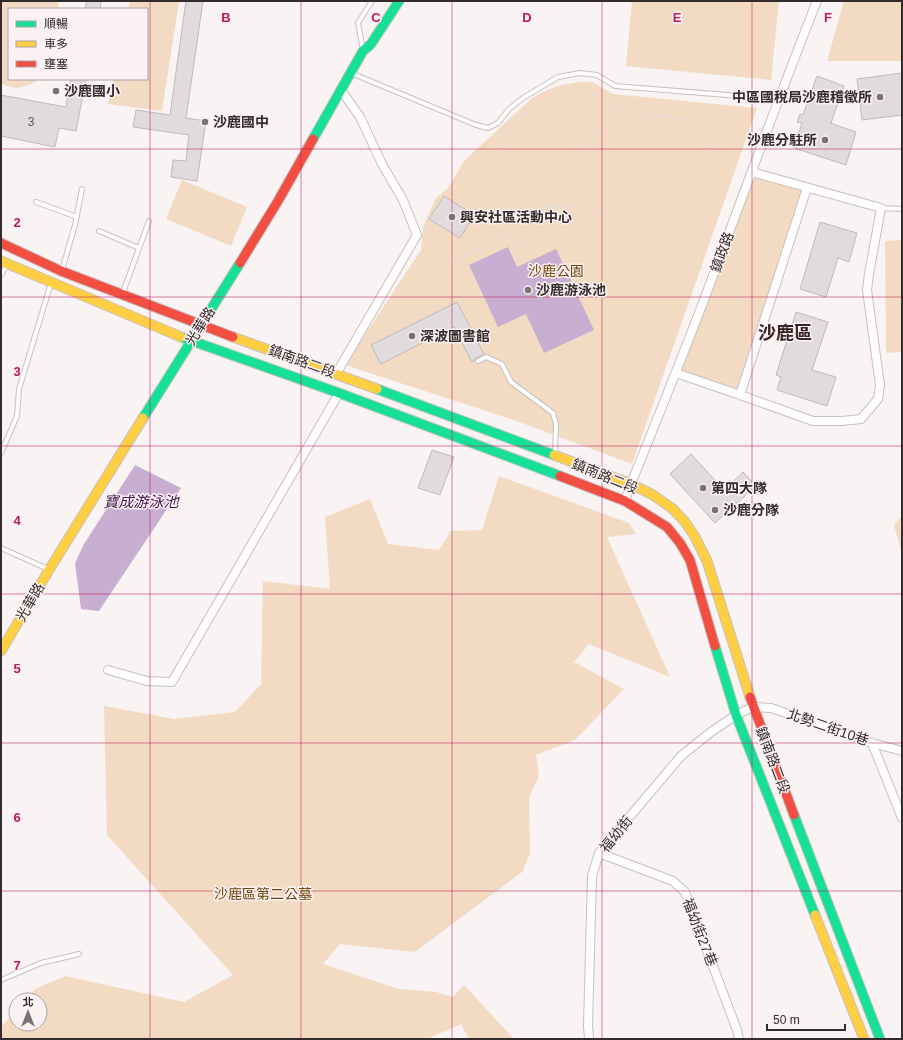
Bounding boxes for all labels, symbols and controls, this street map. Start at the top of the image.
legend [8,8,148,80]
text: B [221,10,231,25]
text: C [371,10,381,25]
text: D [522,10,532,25]
text: E [673,10,682,25]
text: F [824,10,832,25]
text: 順暢 [44,17,68,31]
text: 車多 [44,37,68,51]
text: 壅塞 [44,57,68,71]
place label: 沙鹿國小 [64,83,120,99]
marker: 沙鹿國小 [51,86,61,96]
place label: 中區國稅局沙鹿稽徵所 [732,89,872,105]
marker: 中區國稅局沙鹿稽徵所 [875,92,885,102]
place label: 沙鹿國中 [213,114,269,130]
house number: 3 [28,115,35,129]
marker: 沙鹿國中 [200,117,210,127]
place label: 沙鹿分駐所 [747,132,817,148]
marker: 沙鹿分駐所 [820,135,830,145]
place label: 興安社區活動中心 [460,209,572,225]
marker: 興安社區活動中心 [447,212,457,222]
text: 2 [13,215,21,230]
street label: 鎮政路 [707,230,737,274]
park label: 沙鹿公園 [528,263,584,279]
place label: 沙鹿游泳池 [536,282,606,298]
marker: 沙鹿游泳池 [523,285,533,295]
street label: 光華路 [182,304,218,348]
district label: 沙鹿區 [758,323,812,343]
place label: 深波圖書館 [420,328,490,344]
marker: 深波圖書館 [407,331,417,341]
street label: 鎮南路二段 [266,342,338,380]
text: 3 [13,364,21,379]
street label: 鎮南路二段 [570,455,640,497]
place label: 第四大隊 [711,480,767,496]
marker: 第四大隊 [698,483,708,493]
water label: 寶成游泳池 [103,493,180,510]
place label: 沙鹿分隊 [723,502,779,518]
marker: 沙鹿分隊 [710,505,720,515]
text: 4 [13,513,21,528]
street label: 光華路 [13,580,47,624]
text: 5 [13,661,21,676]
street label: 北勢二街10巷 [785,706,871,748]
street label: 鎮南路二段 [753,724,793,796]
text: 6 [13,810,21,825]
street label: 福幼街 [597,813,635,855]
park label: 沙鹿區第二公墓 [214,886,312,902]
street label: 福幼街27巷 [680,896,720,968]
text: 7 [13,958,21,973]
north arrow [8,992,48,1032]
text: 北 [23,996,34,1008]
scale bar [767,1006,845,1032]
text: 50 m [773,1013,800,1027]

